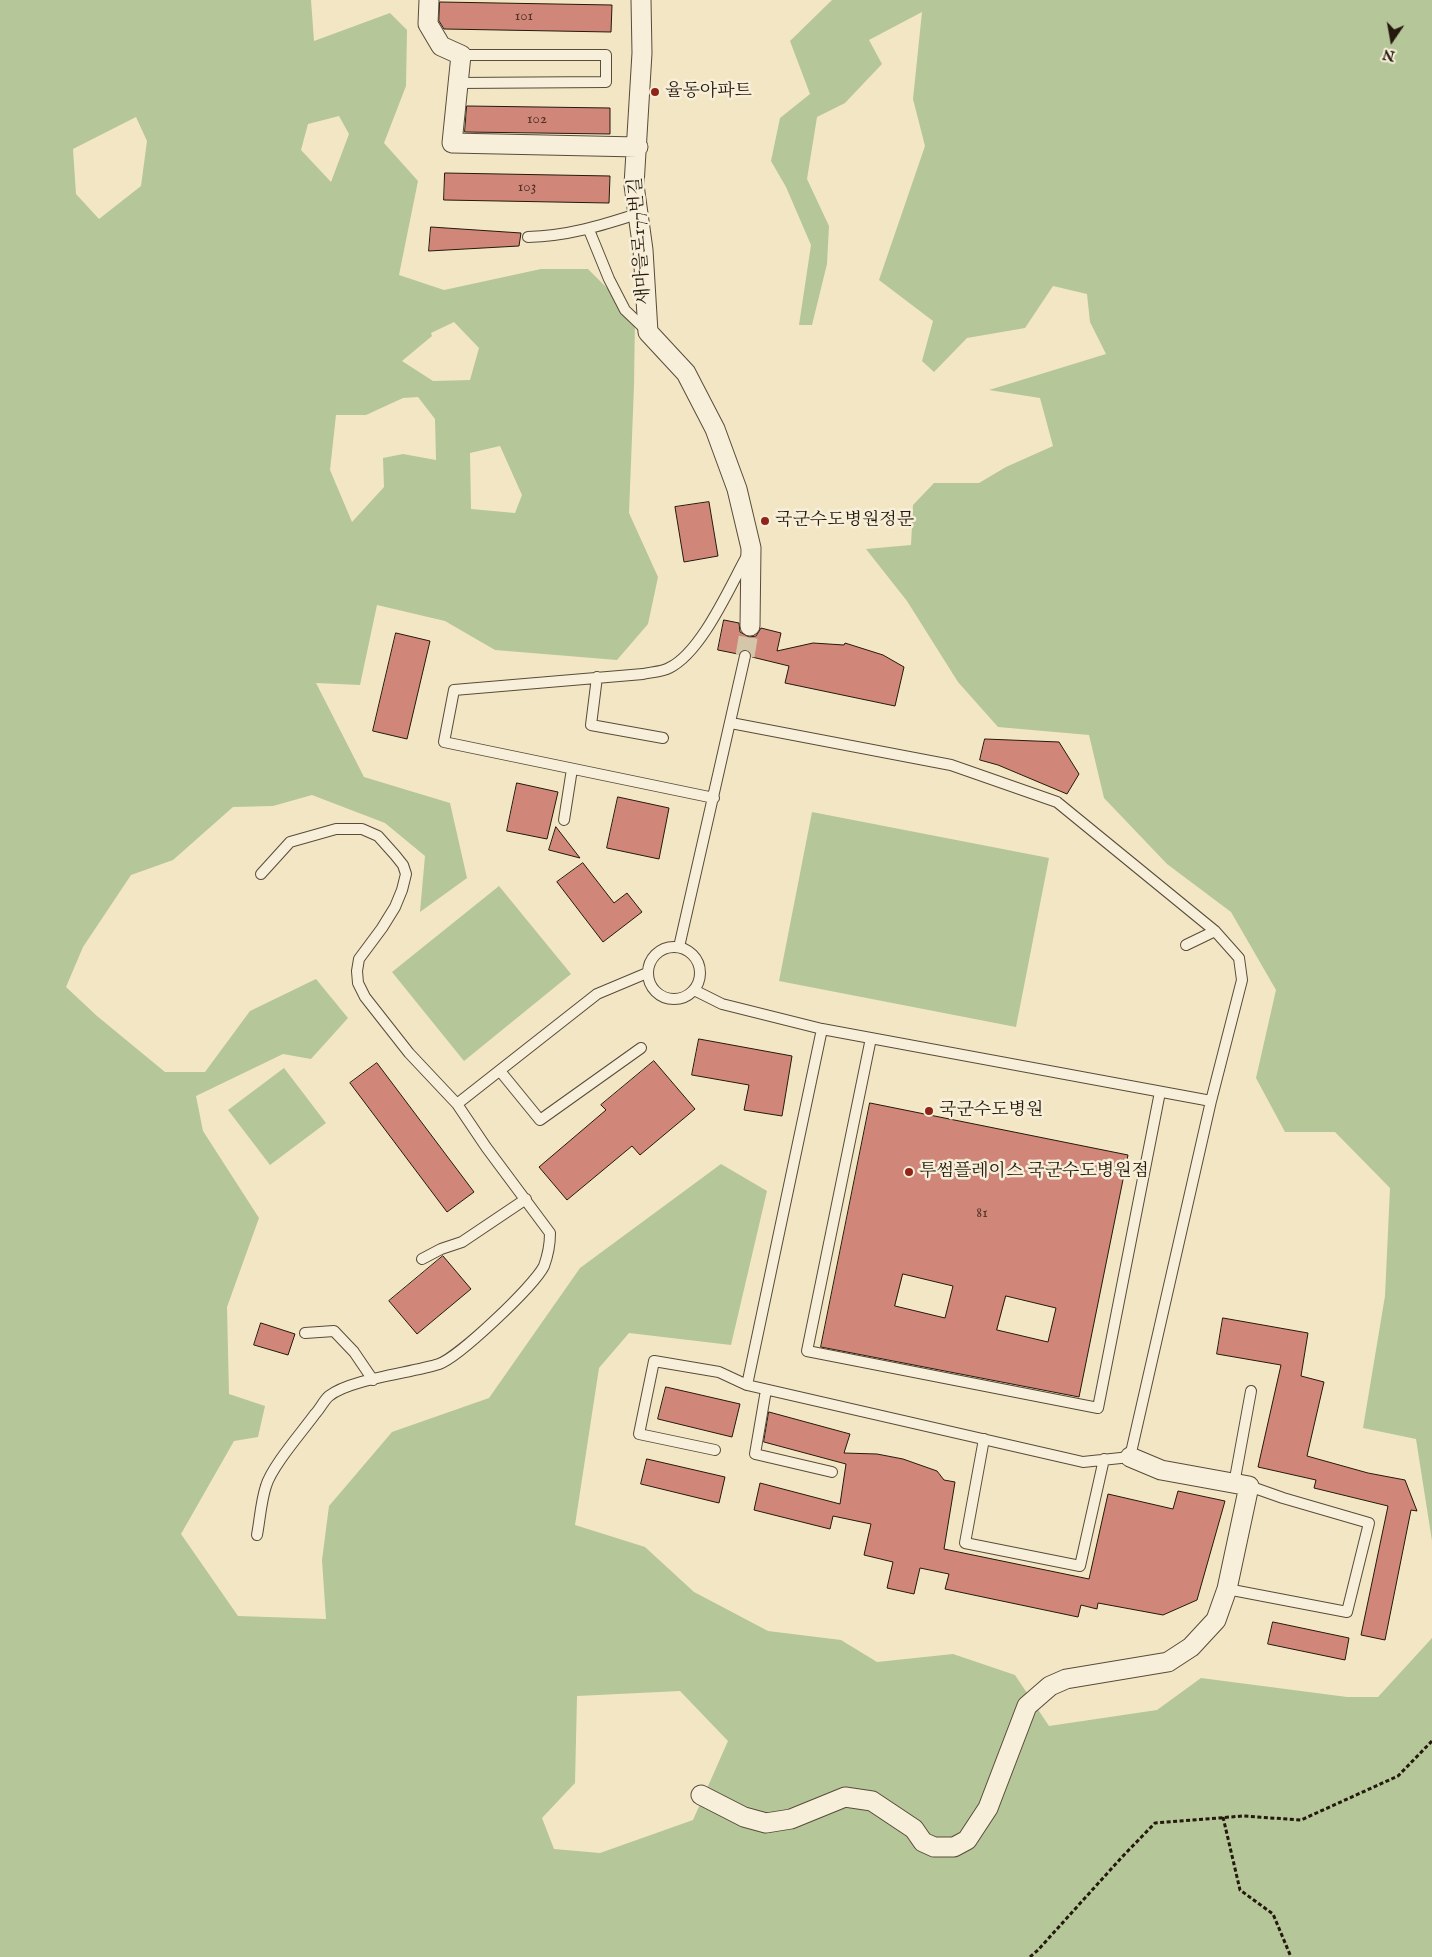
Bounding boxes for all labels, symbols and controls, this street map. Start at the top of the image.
house number: 101 [515,8,533,26]
north arrow [1367,15,1417,65]
text: N [1381,45,1397,65]
place label: 율동아파트 [665,81,752,103]
marker: 율동아파트 [649,86,661,98]
house number: 102 [527,111,547,129]
street label: 새마을로177번길 [626,176,656,306]
house number: 103 [518,179,536,197]
place label: 국군수도병원정문 [775,510,914,532]
marker: 국군수도병원정문 [759,515,771,527]
place label: 국군수도병원 [939,1100,1043,1122]
marker: 국군수도병원 [923,1105,935,1117]
place label: 투썸플레이스 국군수도병원점 [919,1161,1149,1183]
marker: 투썸플레이스 국군수도병원점 [903,1166,915,1178]
house number: 81 [976,1205,988,1223]

